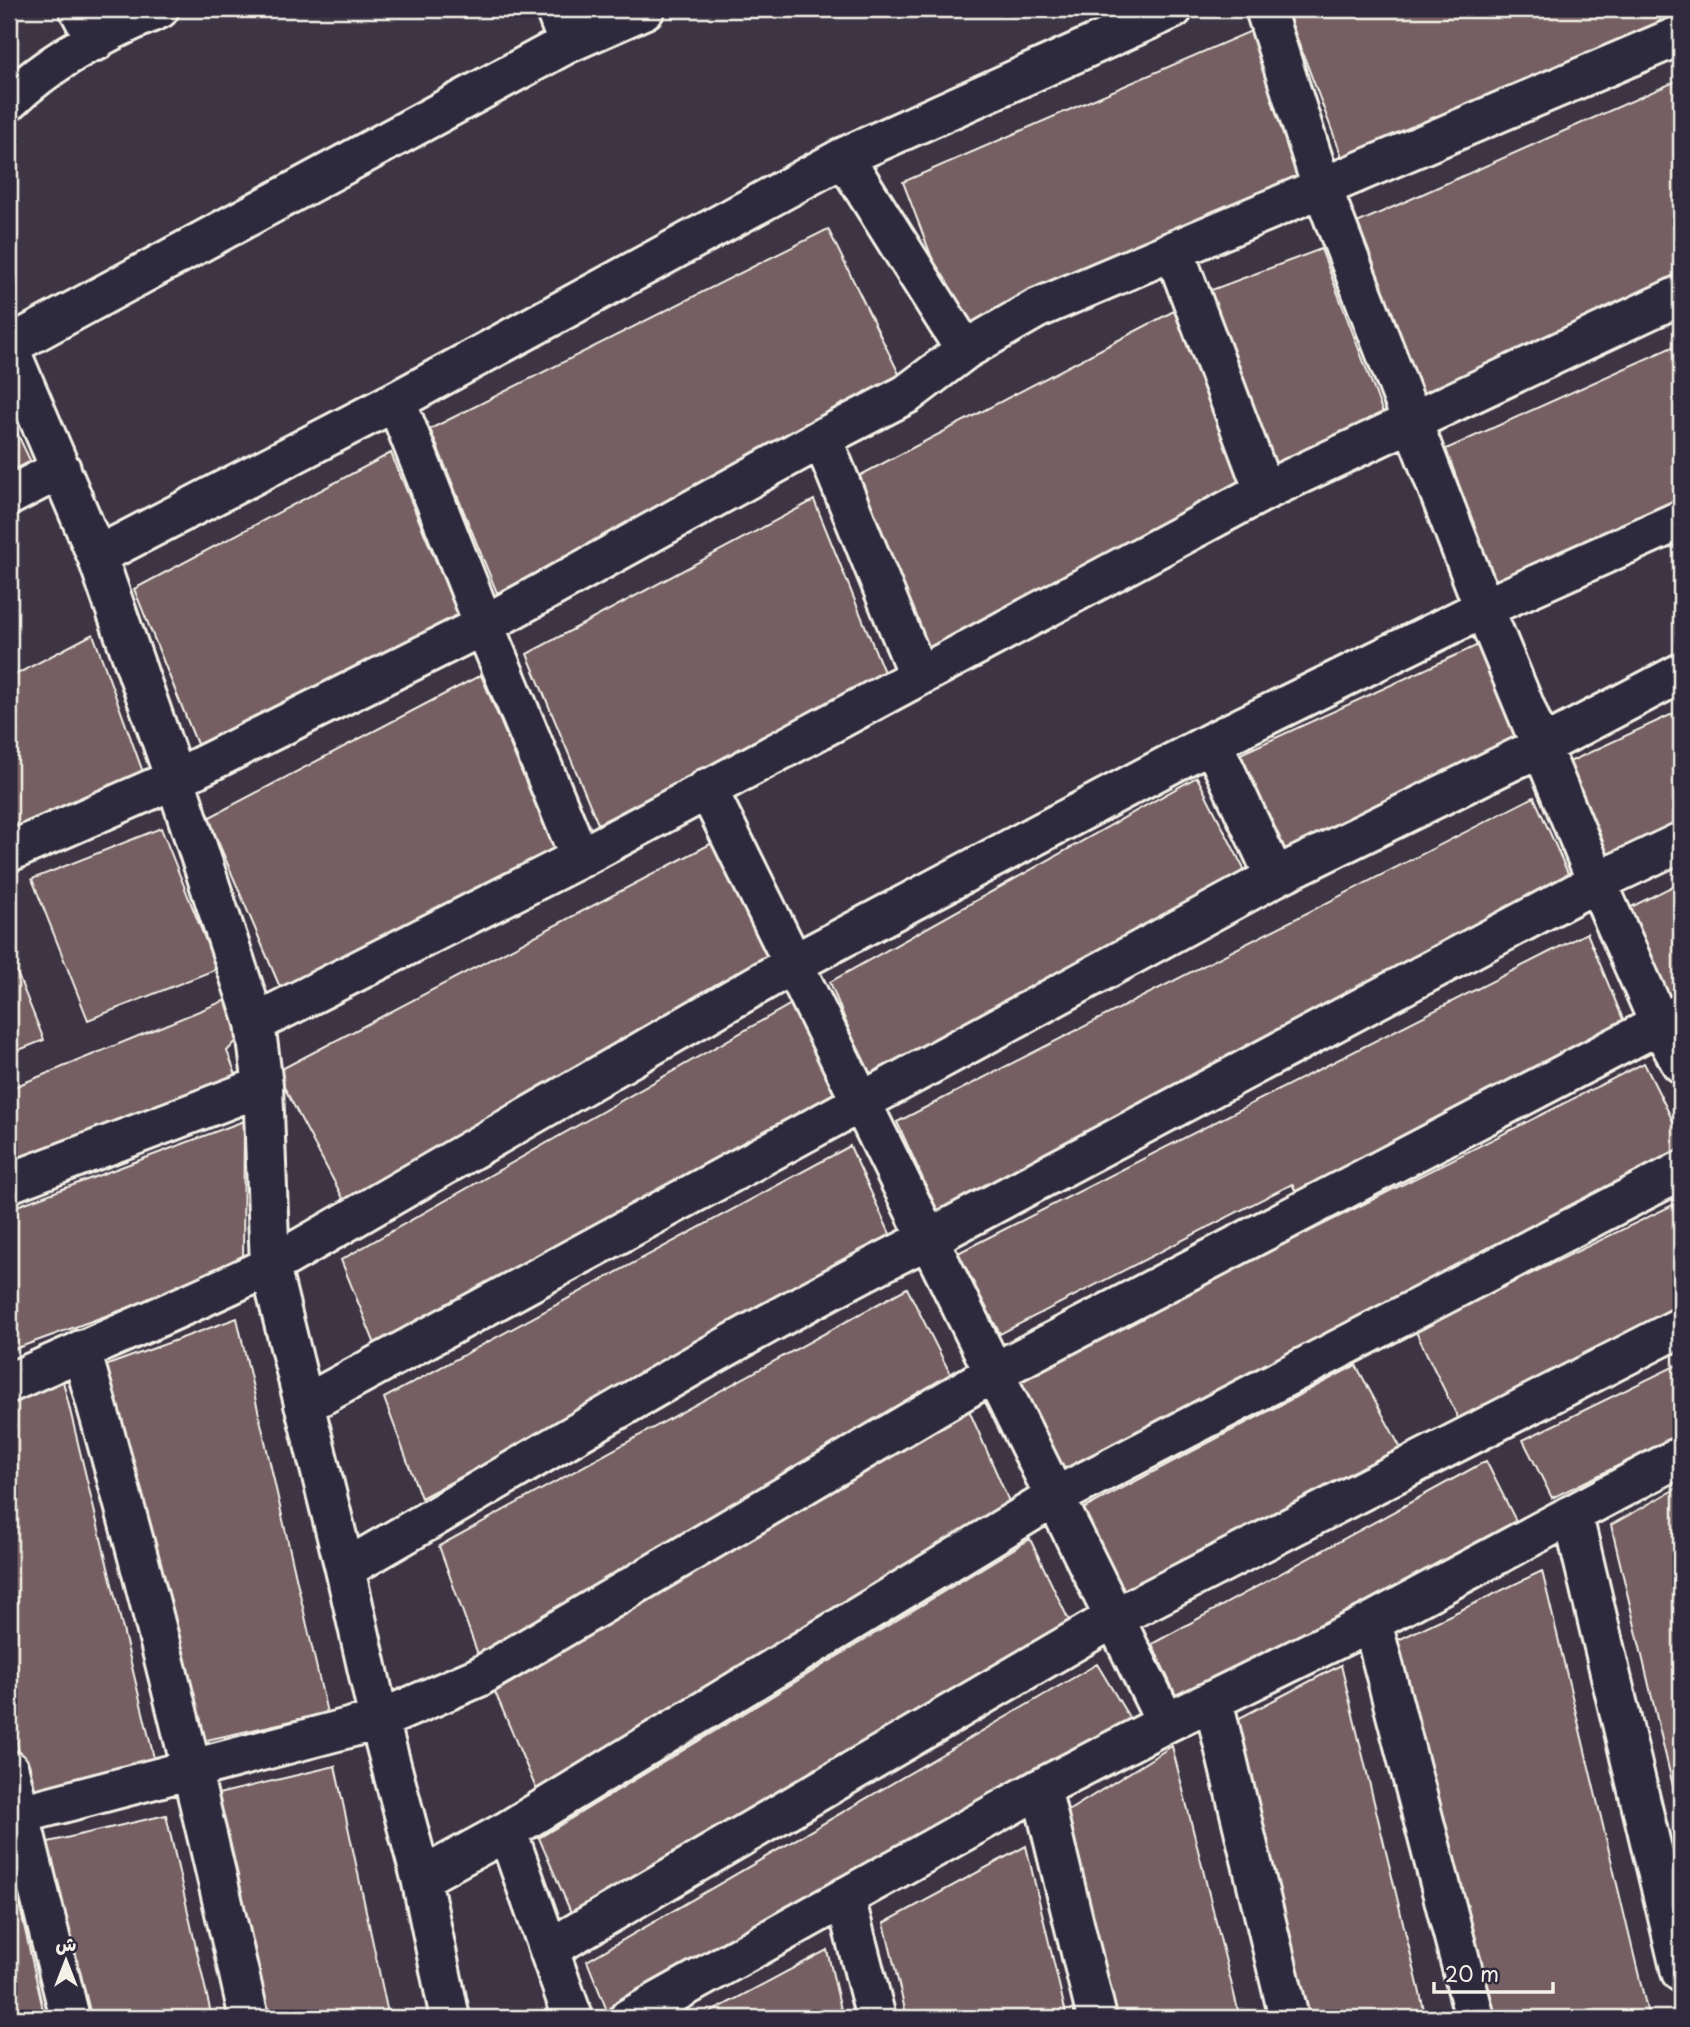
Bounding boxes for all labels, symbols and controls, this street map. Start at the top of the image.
north arrow [32,1926,102,1996]
text: ش [56,1929,77,1957]
scale bar [1434,1950,1554,1994]
text: 20 m [1445,1957,1499,1989]

